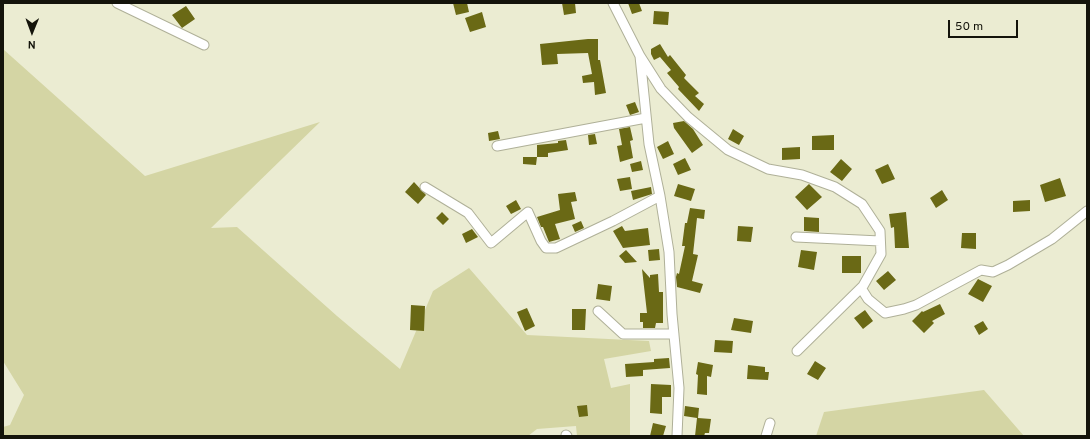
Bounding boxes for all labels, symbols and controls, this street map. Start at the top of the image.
north arrow [12,12,52,52]
scale bar [950,12,1020,38]
text: 50 m [955,19,983,35]
text: N [28,37,36,51]

